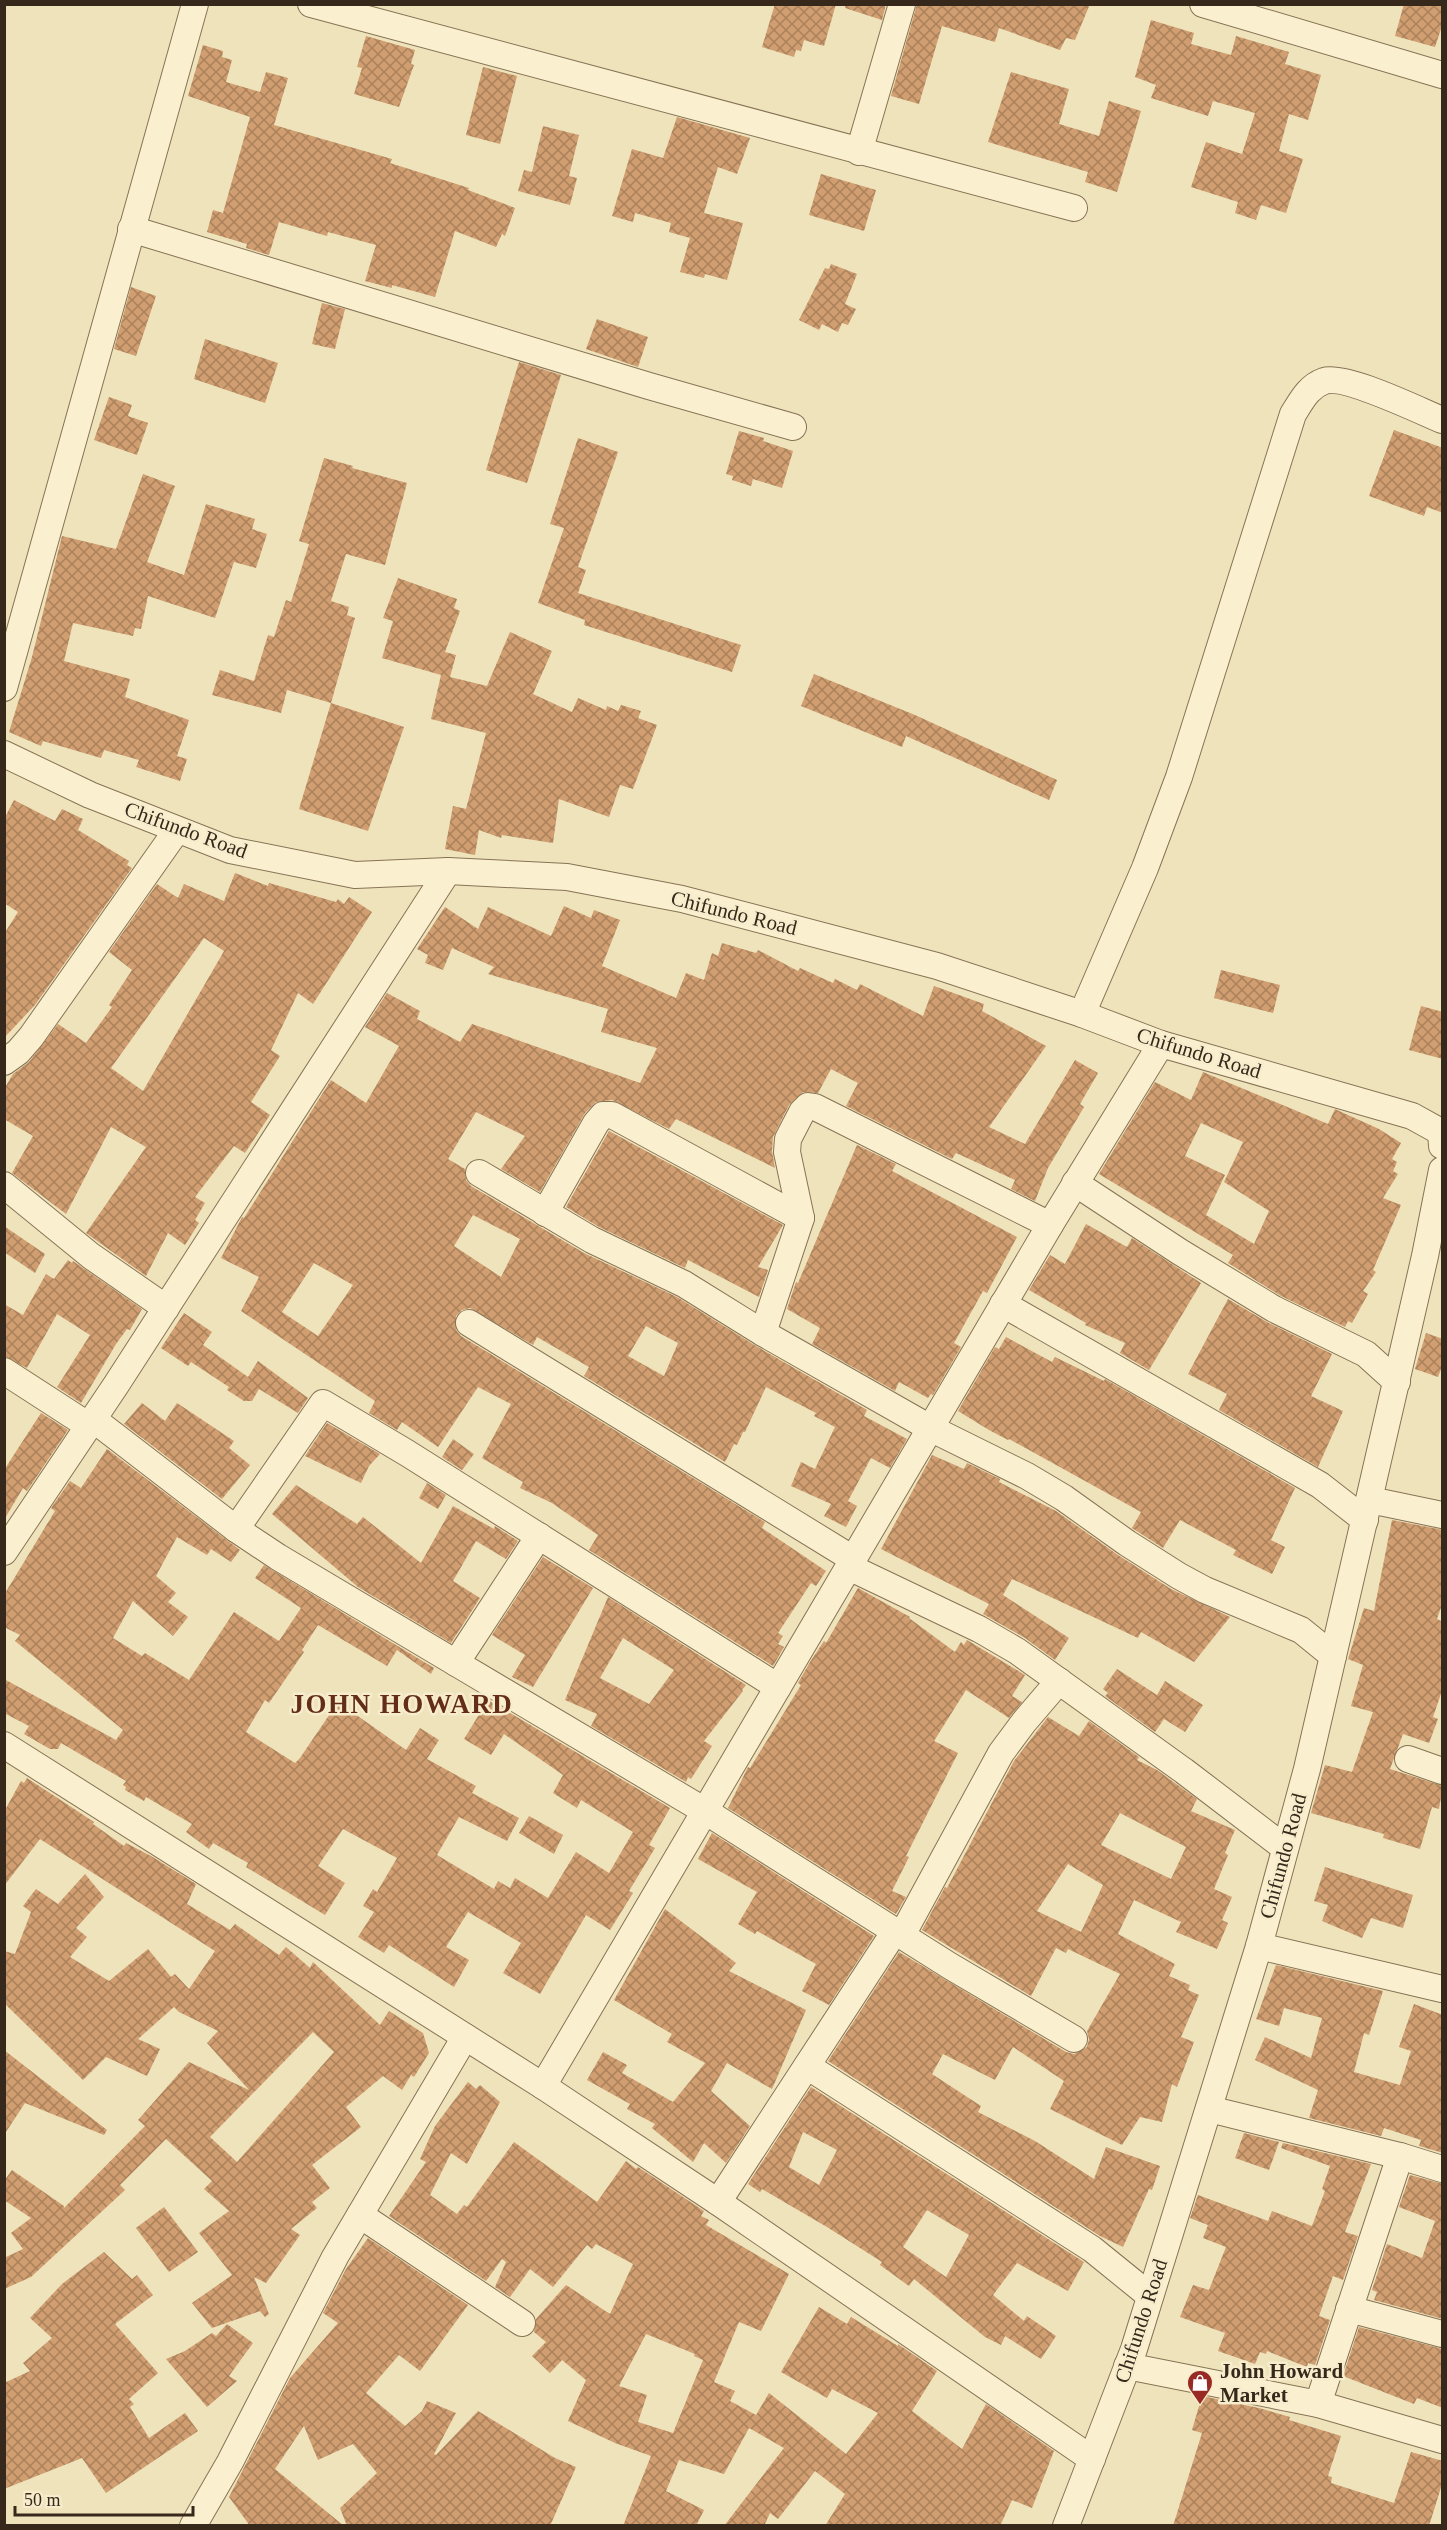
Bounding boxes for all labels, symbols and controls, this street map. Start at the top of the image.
street label: Chifundo Road [121,797,251,863]
street label: Chifundo Road [669,886,800,940]
street label: Chifundo Road [1134,1023,1265,1083]
district label: JOHN HOWARD [291,1689,513,1719]
street label: Chifundo Road [1255,1790,1311,1921]
street label: Chifundo Road [1110,2256,1172,2386]
place label: John Howard Market [1220,2359,1343,2407]
shop icon: John Howard Market [1185,2368,1215,2406]
scale bar [15,2479,194,2517]
text: 50 m [24,2490,61,2510]

